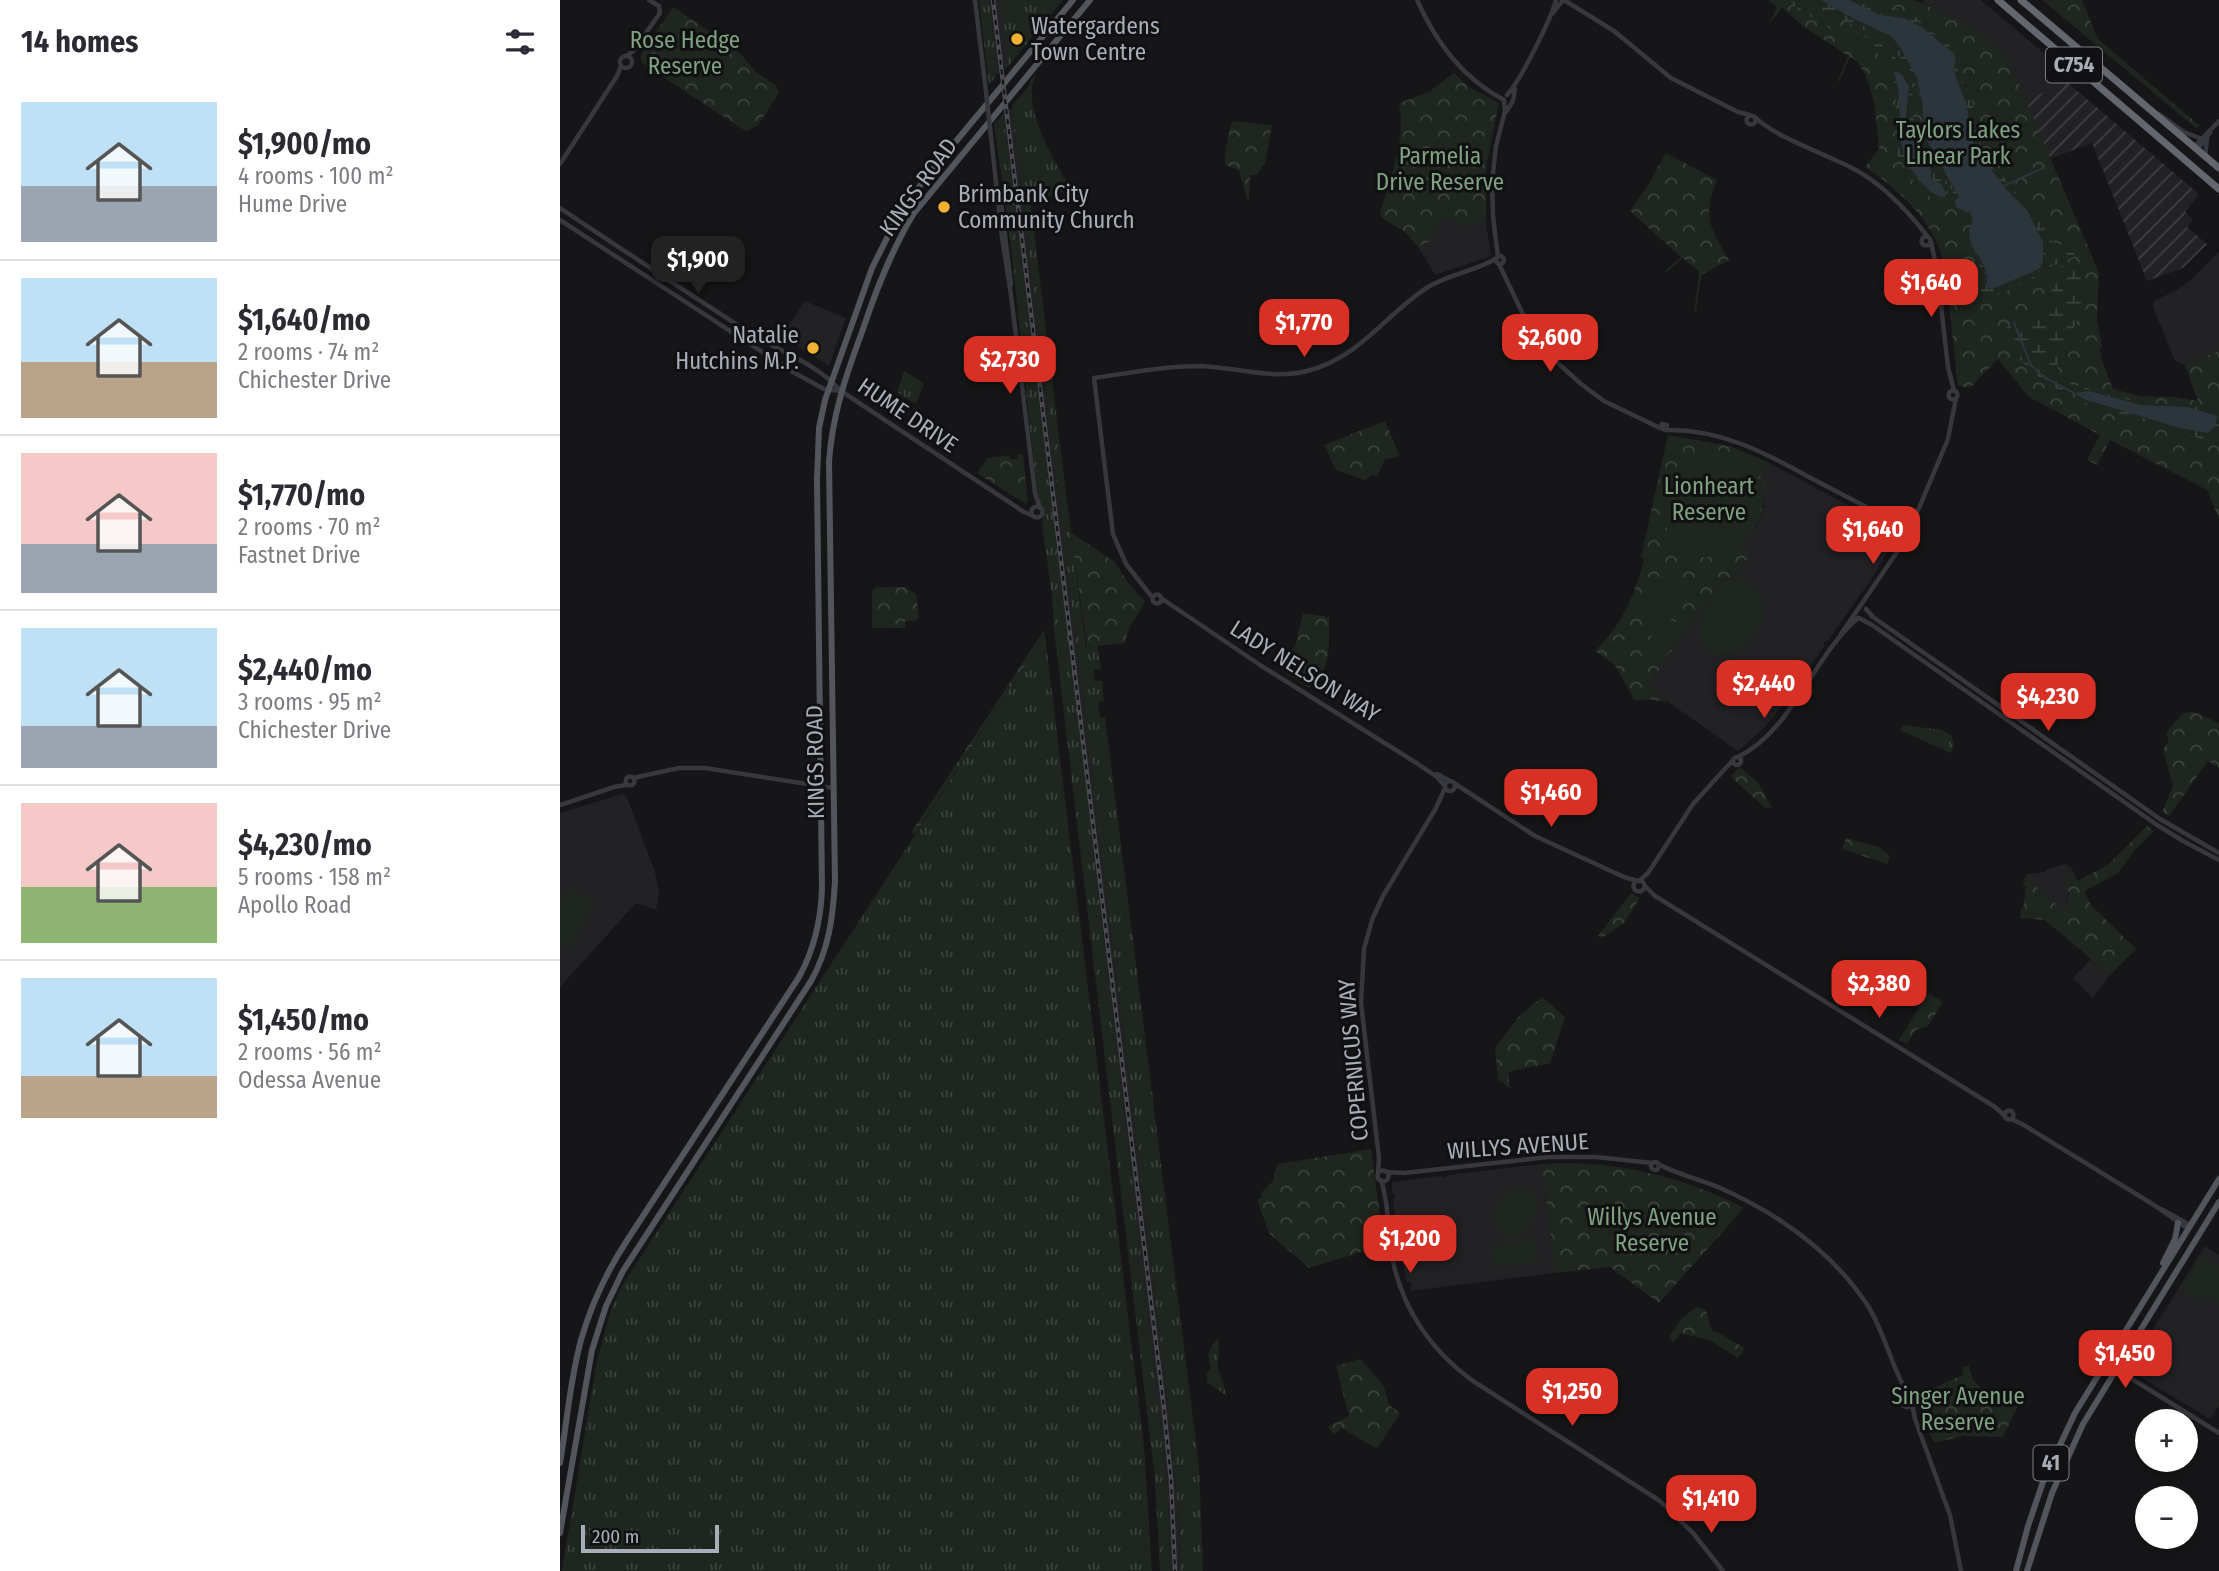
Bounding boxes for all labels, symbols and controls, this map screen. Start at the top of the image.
place label: Watergardens Town Centre [1031,12,1160,66]
icon: filters [501,23,539,61]
text: 14 homes [21,24,138,60]
park label: Rose Hedge Reserve [630,26,740,80]
marker: Watergardens Town Centre [1009,31,1025,47]
road number: C754 [2046,48,2102,82]
park label: Taylors Lakes Linear Park [1896,116,2021,170]
text: $1,900/mo [238,126,371,162]
icon: home [77,130,161,214]
street label: KINGS ROAD [873,133,963,241]
park label: Parmelia Drive Reserve [1376,142,1504,196]
text: 4 rooms · 100 m² [238,162,394,190]
place label: Brimbank City Community Church [958,180,1135,234]
text: Hume Drive [238,190,347,218]
marker: Brimbank City Community Church [936,199,952,215]
pin: $1,900 [641,236,755,296]
text: $1,900 [667,245,729,273]
pin: $1,640 [1874,260,1988,319]
text: $1,640 [1900,268,1962,296]
pin: $1,770 [1247,300,1361,359]
text: $1,640/mo [238,302,371,338]
icon: home [77,306,161,390]
text: $1,770 [1275,308,1333,336]
pin: $2,600 [1493,314,1607,374]
place label: Natalie Hutchins M.P. [675,321,799,375]
text: $2,600 [1518,323,1582,351]
pin: $2,730 [953,336,1067,396]
text: 2 rooms · 74 m² [238,338,379,366]
marker: Natalie Hutchins M.P. [805,340,821,356]
text: $2,730 [980,345,1040,373]
text: Chichester Drive [238,366,391,394]
street label: HUME DRIVE [853,371,963,459]
park label: Lionheart Reserve [1664,472,1755,526]
text: $1,770/mo [238,477,365,513]
icon: home [77,481,161,565]
pin: $1,640 [1816,506,1930,566]
text: 2 rooms · 70 m² [238,513,381,541]
text: $1,640 [1842,515,1904,543]
text: Fastnet Drive [238,541,360,569]
street label: LADY NELSON WAY [1225,614,1385,729]
text: $2,440/mo [238,652,372,688]
icon: home [77,656,161,740]
pin: $2,440 [1707,660,1821,720]
text: $2,440 [1733,669,1795,697]
pin: $4,230 [1991,674,2105,733]
text: $4,230 [2017,682,2079,710]
text: 3 rooms · 95 m² [238,688,382,716]
street label: KINGS ROAD [800,705,830,819]
text: Chichester Drive [238,716,391,744]
pin: $1,460 [1494,770,1608,829]
text: $1,460 [1520,778,1582,806]
text: $4,230/mo [238,827,372,863]
icon: home [77,831,161,915]
text: 5 rooms · 158 m² [238,863,391,891]
text: Apollo Road [238,891,352,919]
pin: $2,380 [1822,960,1936,1020]
text: $2,380 [1847,969,1911,997]
street label: COPERNICUS WAY [1332,977,1374,1142]
text: $1,450/mo [238,1002,369,1038]
icon: home [77,1006,161,1090]
text: 2 rooms · 56 m² [238,1038,382,1066]
text: Odessa Avenue [238,1066,381,1094]
street label: WILLYS AVENUE [1446,1127,1590,1165]
park label: Willys Avenue Reserve [1587,1203,1717,1257]
pin: $1,200 [1353,1216,1467,1275]
text: $1,200 [1379,1224,1441,1252]
pin: $1,450 [2068,1330,2182,1390]
text: $1,450 [2095,1339,2155,1367]
pin: $1,250 [1515,1368,1629,1428]
text: $1,250 [1542,1377,1602,1405]
park label: Singer Avenue Reserve [1891,1382,2025,1436]
map controls [2135,1409,2198,1549]
button: + [2135,1409,2198,1472]
road number: 41 [2034,1446,2068,1480]
pin: $1,410 [1654,1476,1768,1535]
text: $1,410 [1682,1484,1740,1512]
button: − [2135,1486,2198,1549]
scale bar [581,1522,719,1554]
text: 200 m [592,1525,639,1548]

